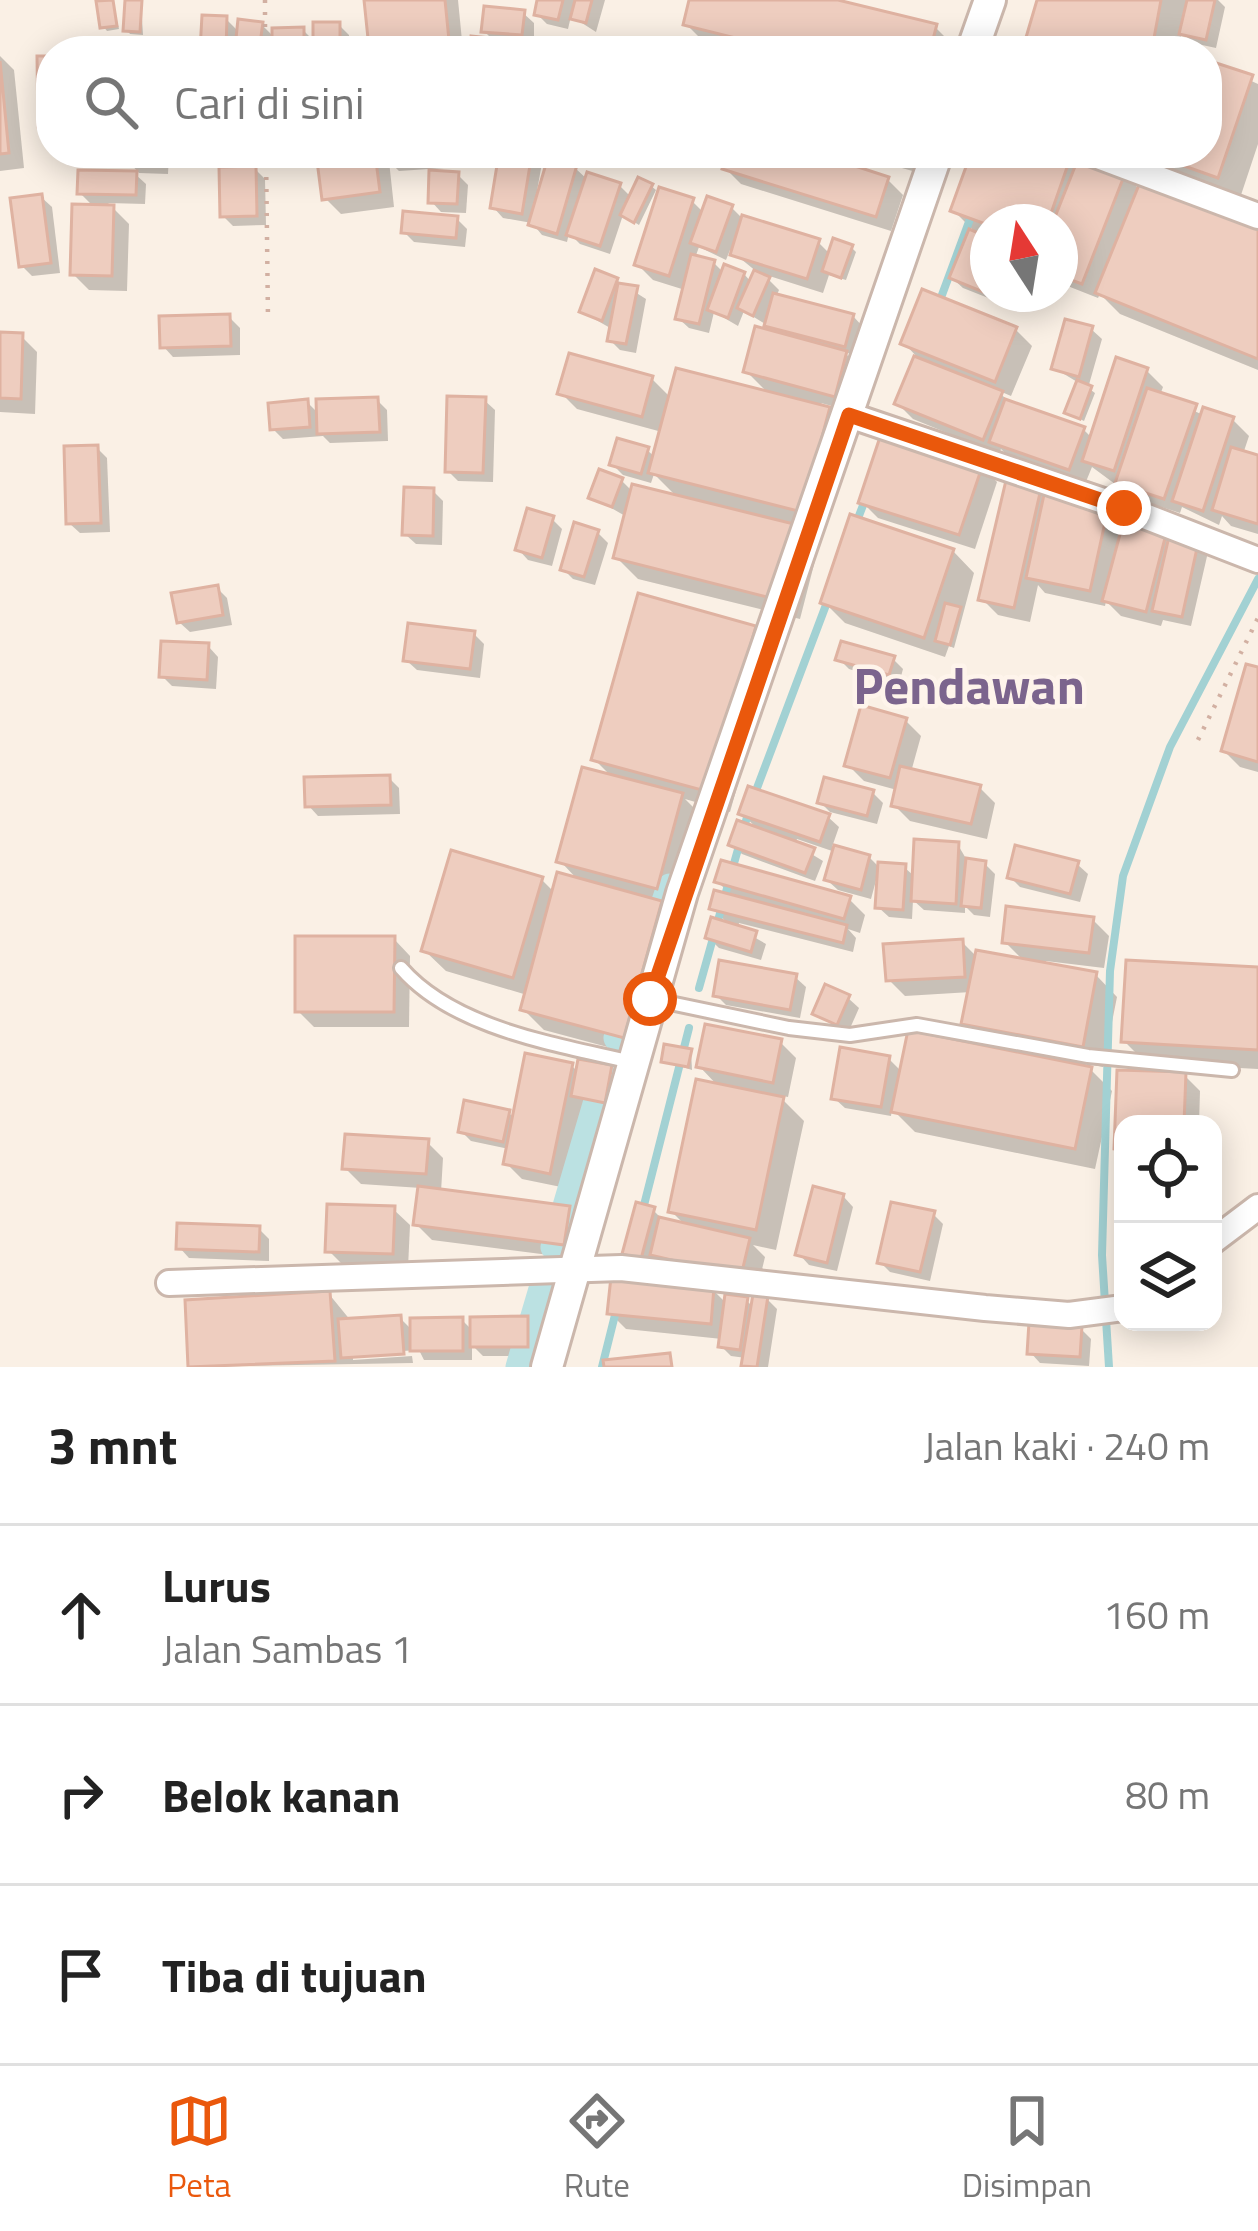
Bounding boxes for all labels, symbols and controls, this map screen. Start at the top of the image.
search box [36,36,1222,168]
text: Cari di sini [174,68,365,136]
icon: search [78,69,144,135]
north arrow [970,204,1078,312]
route end [1097,481,1151,535]
district label: Pendawan [853,646,1085,724]
route start [623,972,677,1026]
map controls [1114,1115,1222,1331]
button: locate [1114,1115,1222,1223]
button: layers [1114,1223,1222,1331]
text: 3 mnt [48,1406,177,1484]
text: Jalan kaki · 240 m [923,1416,1210,1475]
text: Lurus [162,1551,271,1619]
icon: ahead [48,1582,114,1648]
text: 160 m [1103,1585,1210,1644]
text: Jalan Sambas 1 [162,1619,413,1678]
text: Belok kanan [162,1761,400,1829]
icon: right [48,1762,114,1828]
text: 80 m [1125,1765,1210,1824]
text: Tiba di tujuan [162,1941,427,2009]
icon: arrive [48,1942,114,2008]
tab: Peta [166,2088,232,2210]
tab: Rute [564,2088,630,2210]
tab: Disimpan [962,2088,1092,2210]

